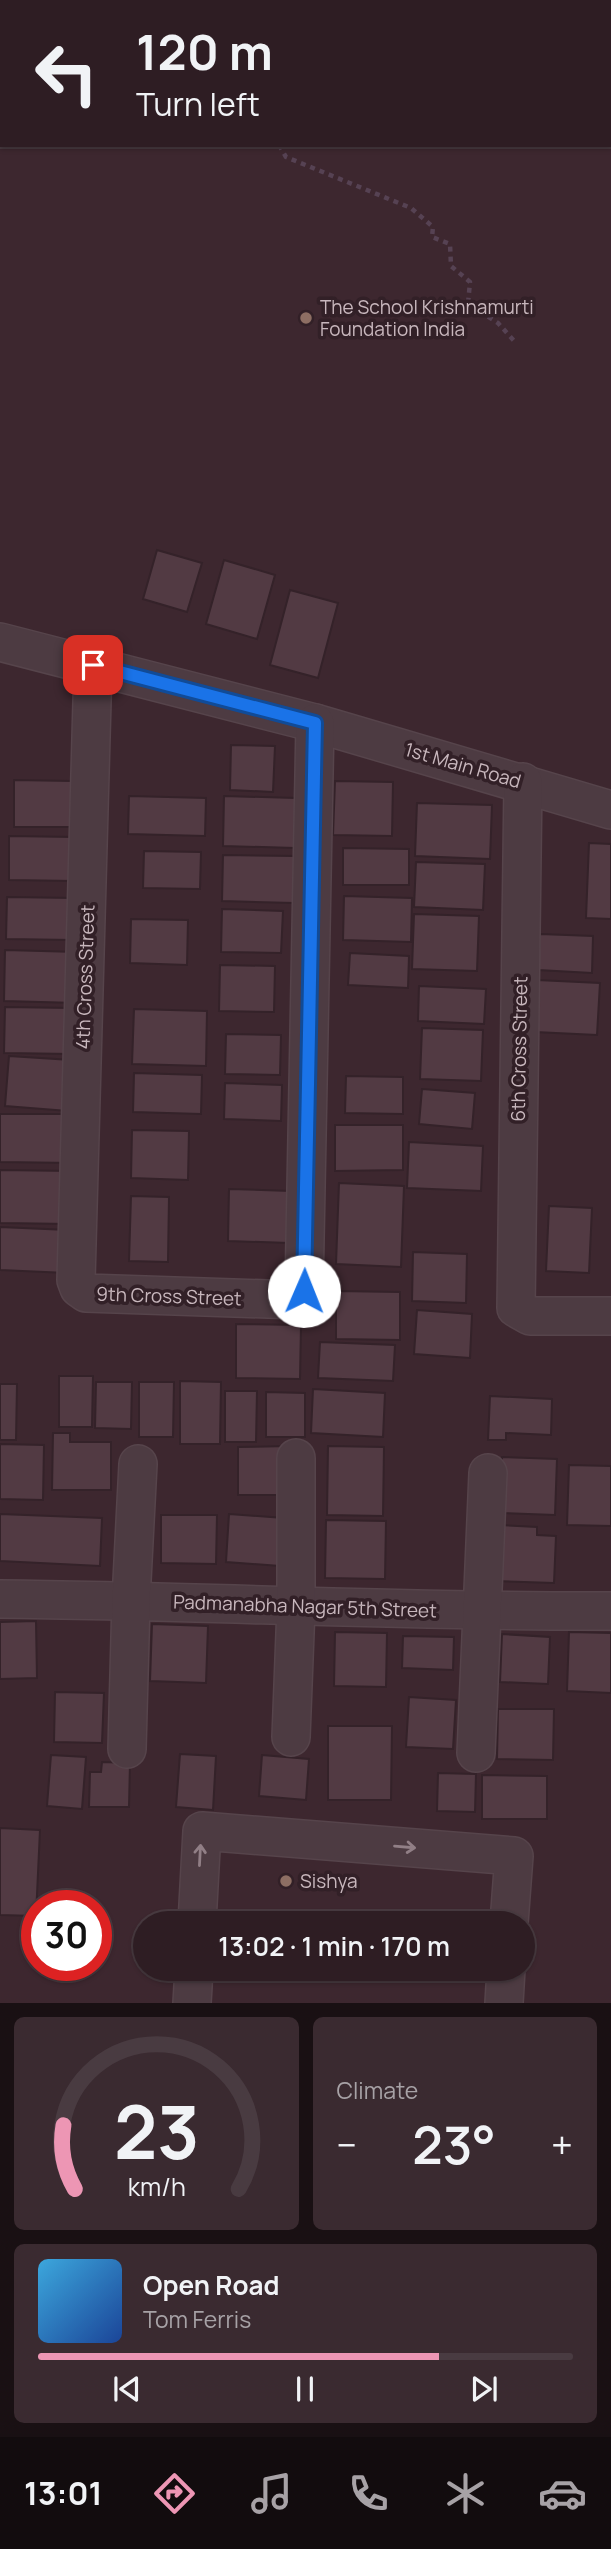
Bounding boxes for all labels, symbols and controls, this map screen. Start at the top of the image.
text: 120 m [136,18,273,85]
icon: left [21,28,112,119]
text: Turn left [136,82,260,126]
place label: The School Krishnamurti Foundation India [320,294,534,342]
marker: The School Krishnamurti Foundation India [298,310,314,326]
pin [63,635,123,695]
icon: arrive [74,646,112,684]
street label: 1st Main Road [402,736,524,794]
street label: 4th Cross Street [69,904,101,1050]
street label: 6th Cross Street [505,976,533,1122]
position arrow [267,1254,341,1328]
street label: 9th Cross Street [96,1280,242,1312]
street label: Padmanabha Nagar 5th Street [173,1588,437,1624]
one-way arrow [393,1841,415,1854]
one-way arrow [194,1844,207,1867]
place label: Sishya [300,1868,358,1894]
marker: Sishya [278,1873,294,1889]
speed limit sign: 30 [21,1890,112,1981]
text: 13:02 · 1 min · 170 m [218,1928,450,1964]
text: Climate [337,2074,418,2106]
text: 23 [113,2082,199,2182]
text: 23° [412,2109,496,2180]
text: − [337,2118,357,2170]
text: + [551,2118,573,2170]
text: km/h [127,2169,185,2204]
text: Open Road [143,2267,279,2303]
text: Tom Ferris [143,2303,251,2335]
icon: previous [108,2370,146,2408]
icon: pause [286,2370,324,2408]
icon: next [465,2370,503,2408]
icon: directions [150,2469,199,2518]
icon: music [247,2469,296,2518]
icon: phone [344,2469,393,2518]
icon: climate [441,2469,490,2518]
icon: car [538,2469,587,2518]
text: 13:01 [24,2471,103,2515]

